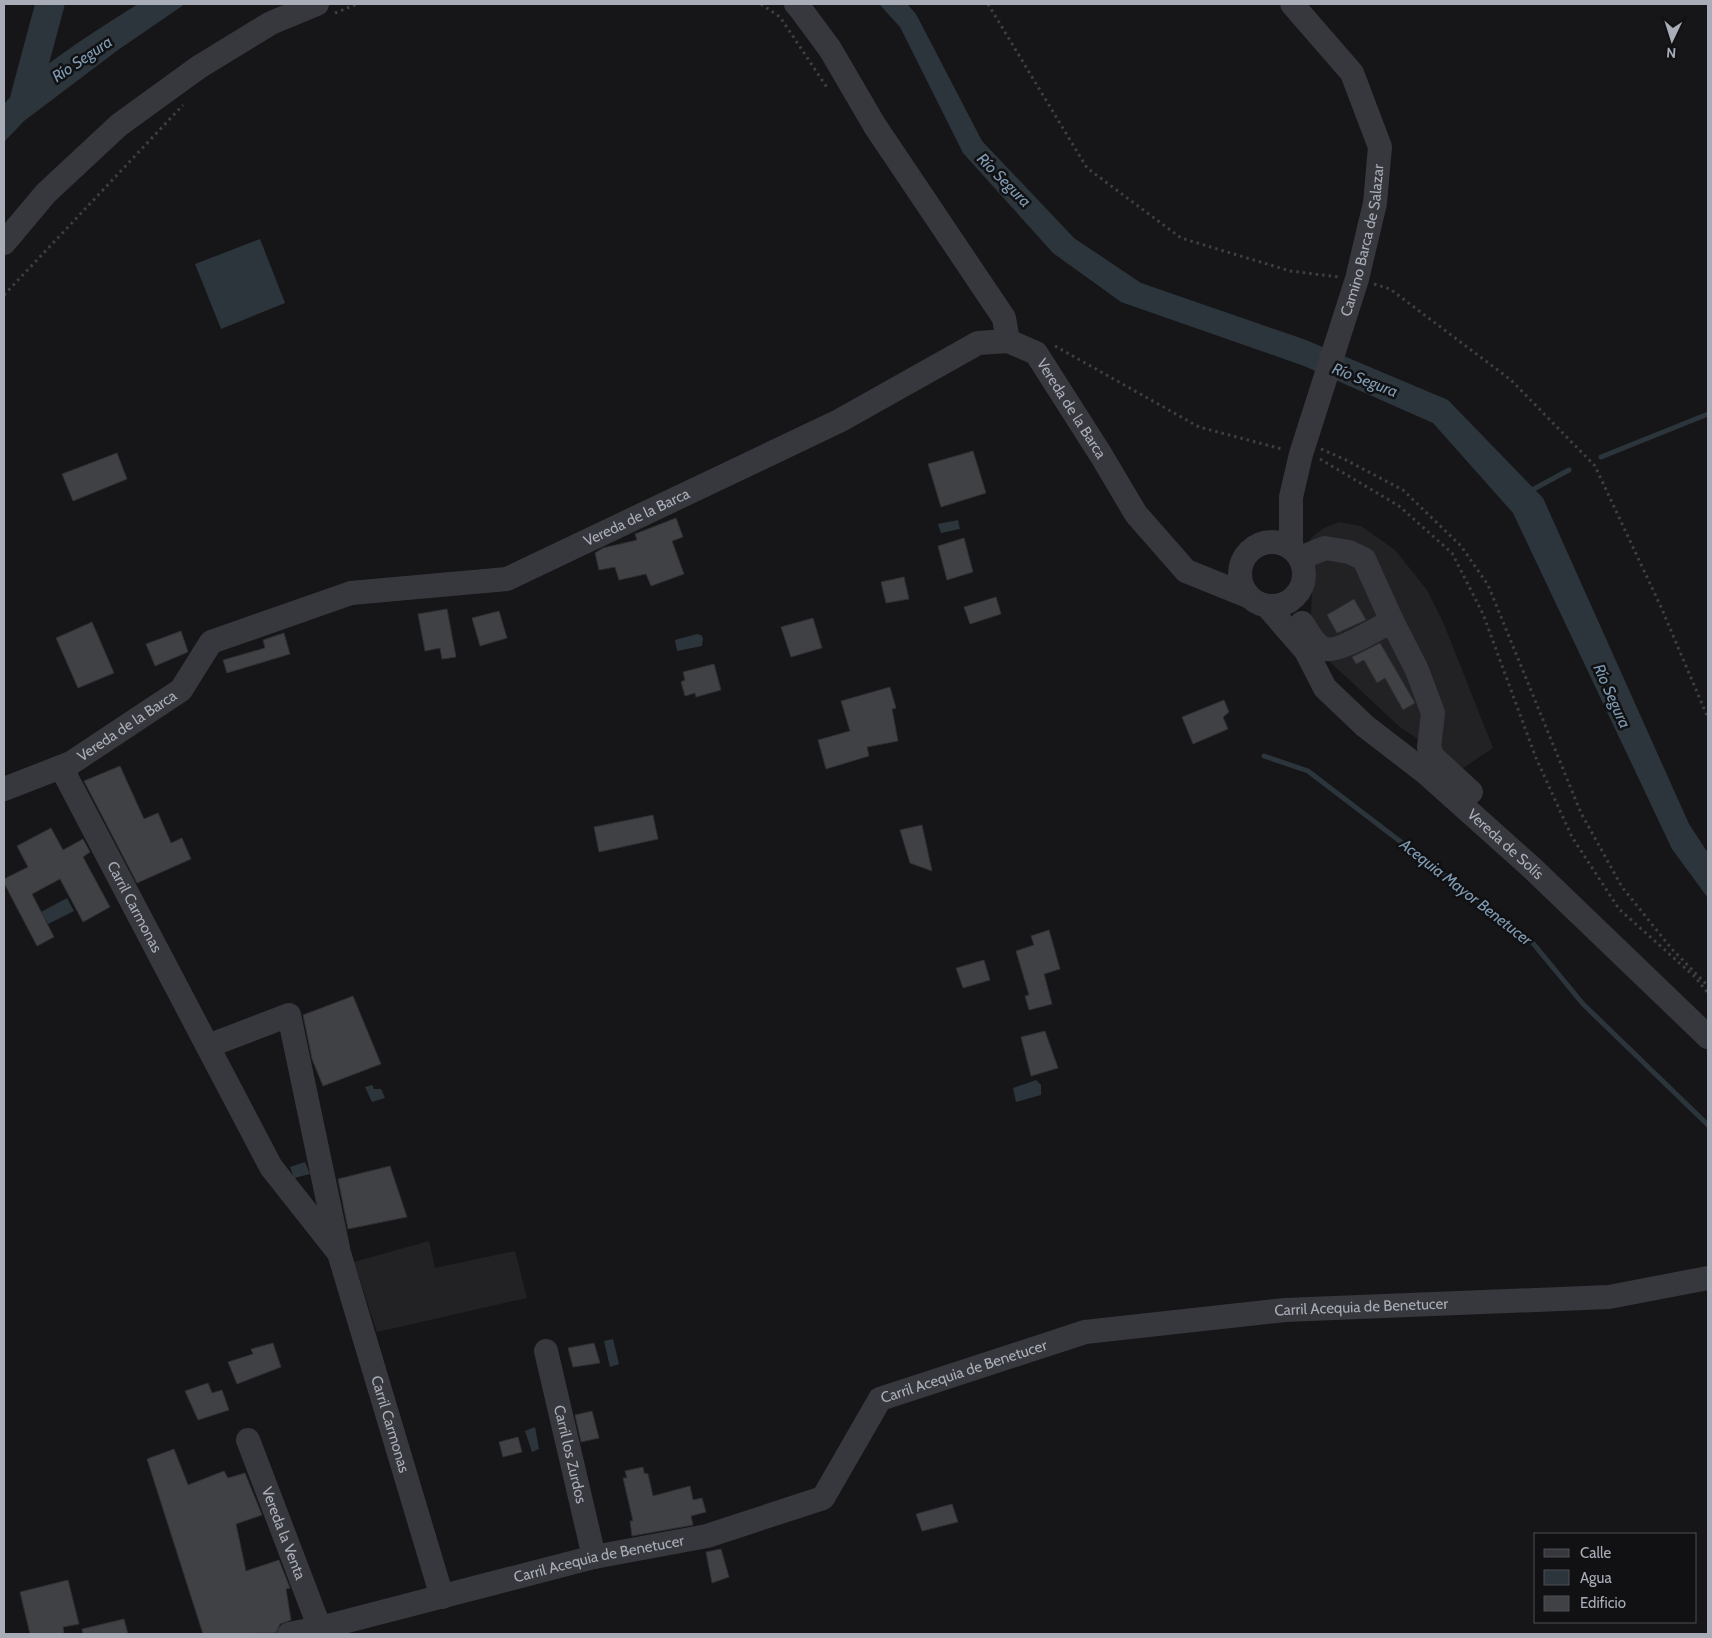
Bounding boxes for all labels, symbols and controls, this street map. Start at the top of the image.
north arrow [1647,15,1697,65]
water label: Río Segura [48,32,116,86]
text: N [1666,44,1677,62]
water label: Río Segura [973,149,1035,211]
street label: Camino Barca de Salazar [1337,163,1387,319]
street label: Vereda de la Barca [1033,355,1110,463]
water label: Río Segura [1330,359,1400,401]
street label: Vereda de la Barca [581,484,693,550]
water label: Río Segura [1589,661,1635,731]
street label: Vereda de la Barca [74,686,181,765]
street label: Vereda de Solís [1464,805,1547,883]
water label: Acequia Mayor Benetucer [1396,834,1537,950]
street label: Carril Carmonas [103,858,166,956]
street label: Carril Acequia de Benetucer [1273,1294,1449,1320]
street label: Carril Acequia de Benetucer [878,1336,1049,1407]
street label: Carril Carmonas [367,1373,413,1475]
street label: Carril los Zurdos [550,1403,590,1505]
street label: Vereda la Venta [258,1485,310,1583]
street label: Carril Acequia de Benetucer [512,1531,686,1586]
legend [1534,1533,1697,1623]
text: Calle [1580,1544,1611,1562]
text: Agua [1580,1569,1612,1587]
text: Edificio [1580,1594,1626,1612]

